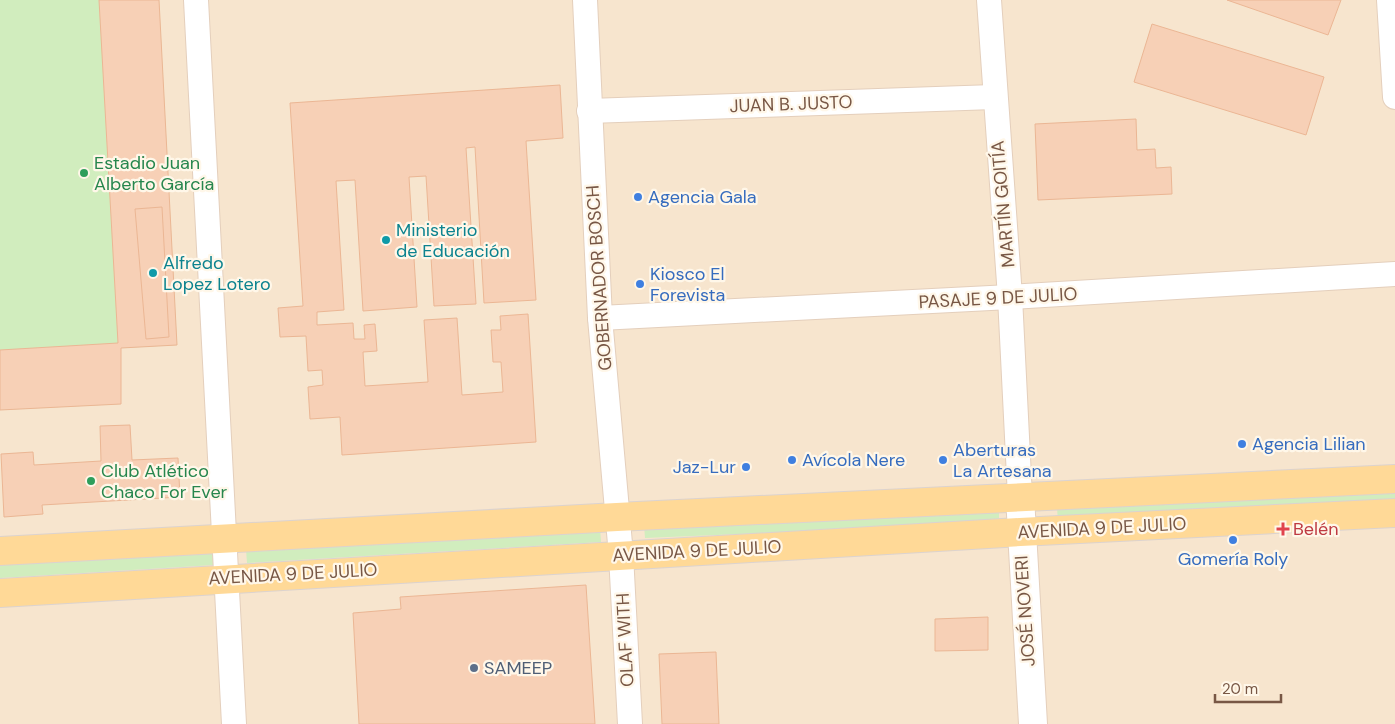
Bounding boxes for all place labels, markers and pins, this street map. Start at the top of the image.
place label: Estadio Juan Alberto García [94,151,214,196]
marker: Estadio Juan Alberto García [78,167,90,179]
place label: Agencia Gala [648,185,757,209]
marker: Agencia Gala [632,191,644,203]
place label: Ministerio de Educación [396,218,510,263]
marker: Ministerio de Educación [380,234,392,246]
place label: Alfredo Lopez Lotero [163,251,271,296]
place label: Kiosco El Forevista [650,262,725,307]
marker: Alfredo Lopez Lotero [147,267,159,279]
marker: Kiosco El Forevista [634,278,646,290]
place label: Agencia Lilian [1252,432,1366,456]
place label: Aberturas La Artesana [953,438,1052,483]
marker: Agencia Lilian [1236,438,1248,450]
place label: Avícola Nere [802,448,905,472]
marker: Avícola Nere [786,454,798,466]
marker: Aberturas La Artesana [937,454,949,466]
place label: Jaz-Lur [673,455,736,479]
place label: Club Atlético Chaco For Ever [101,459,228,504]
marker: Jaz-Lur [740,461,752,473]
marker: Club Atlético Chaco For Ever [85,475,97,487]
place label: Belén [1293,517,1339,541]
marker: Belén [1277,523,1289,535]
marker: Gomería Roly [1227,534,1239,546]
place label: Gomería Roly [1178,547,1288,571]
place label: SAMEEP [484,656,552,680]
marker: SAMEEP [468,662,480,674]

